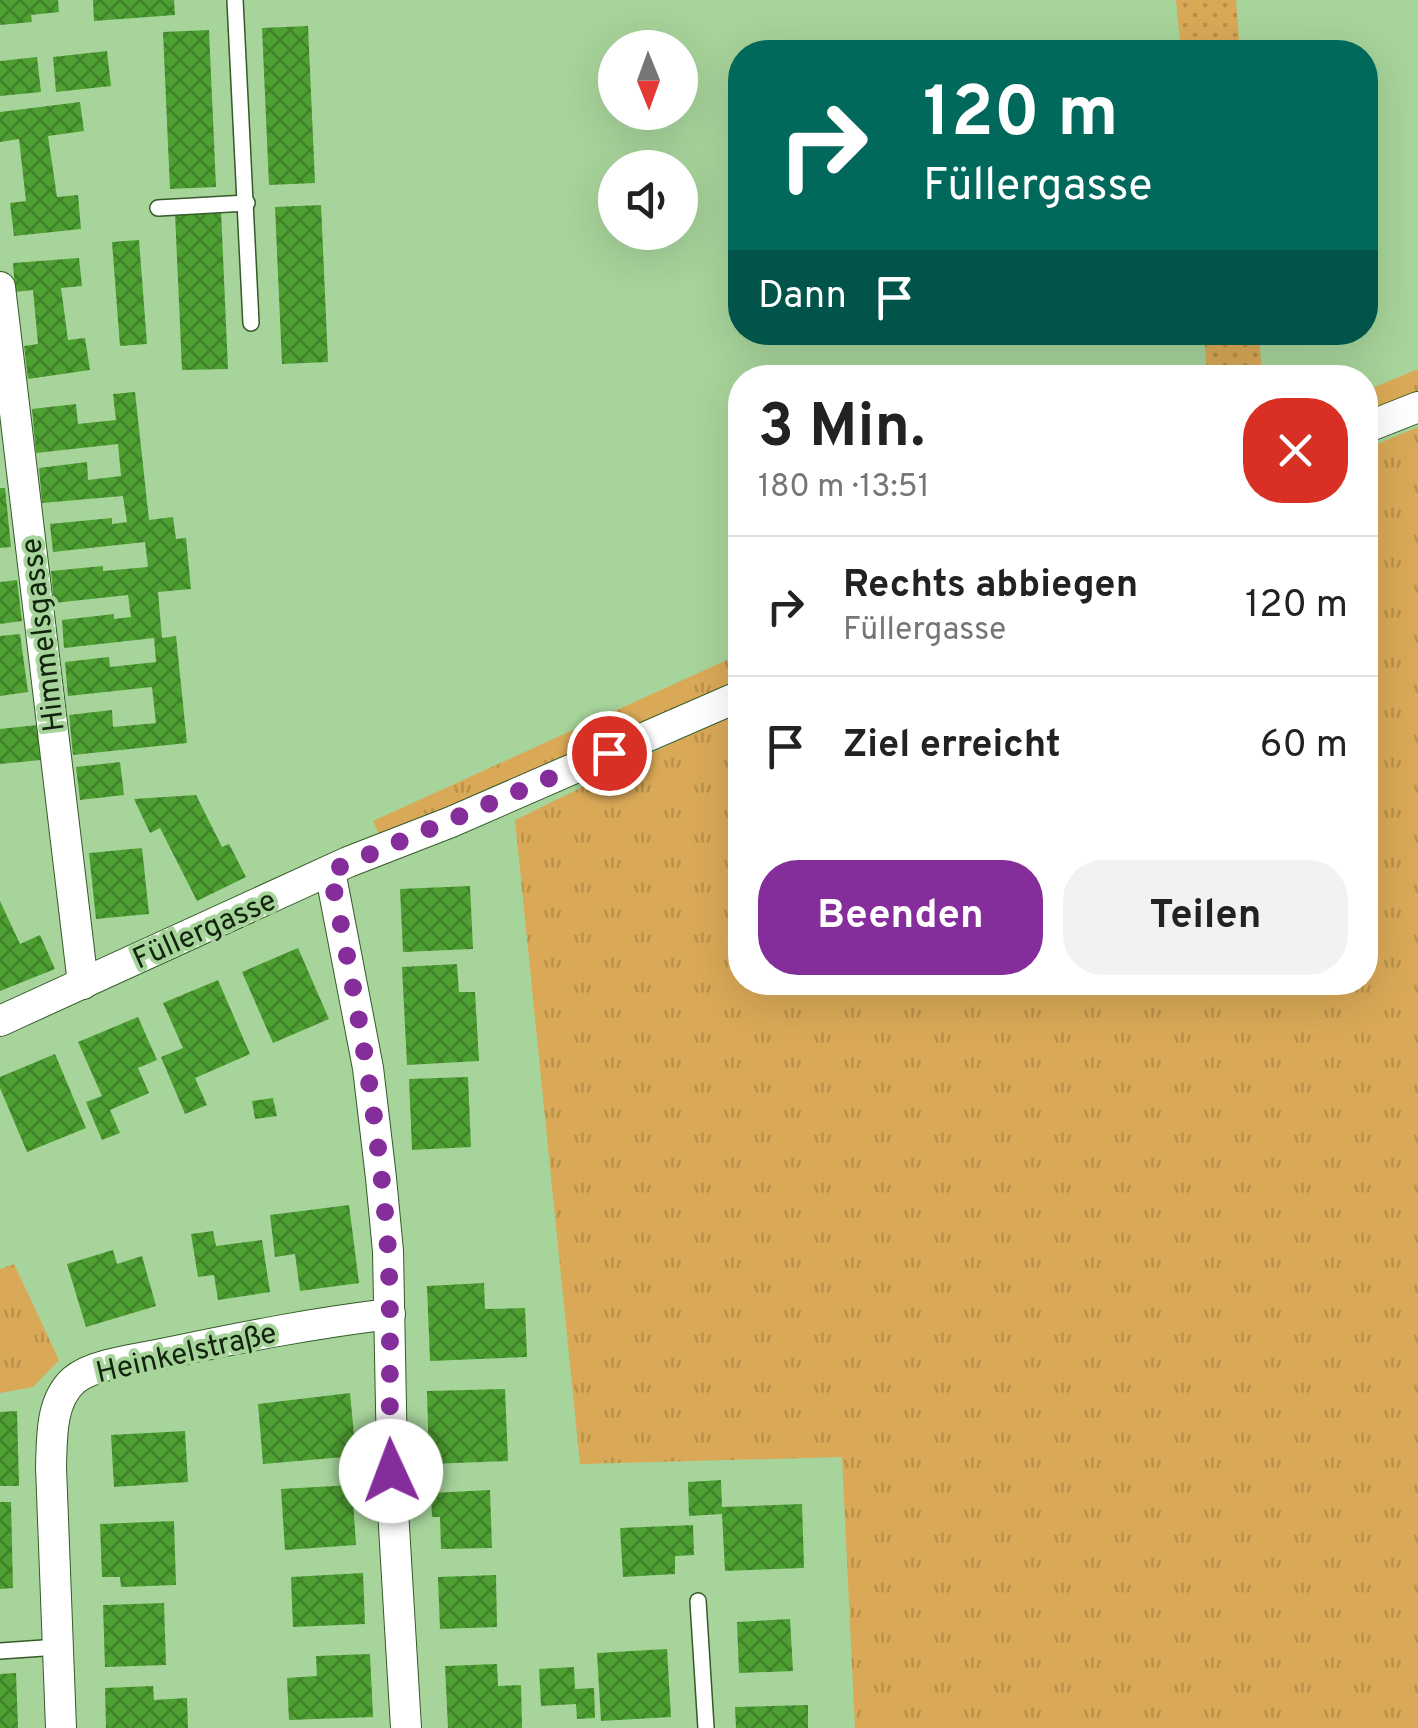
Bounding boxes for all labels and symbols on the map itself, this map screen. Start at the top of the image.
north arrow [598,30,698,130]
street label: Himmelsgasse [14,536,75,734]
pin [567,711,652,796]
street label: Füllergasse [128,883,282,979]
street label: Heinkelstraße [93,1316,280,1393]
position arrow [339,1419,443,1523]

